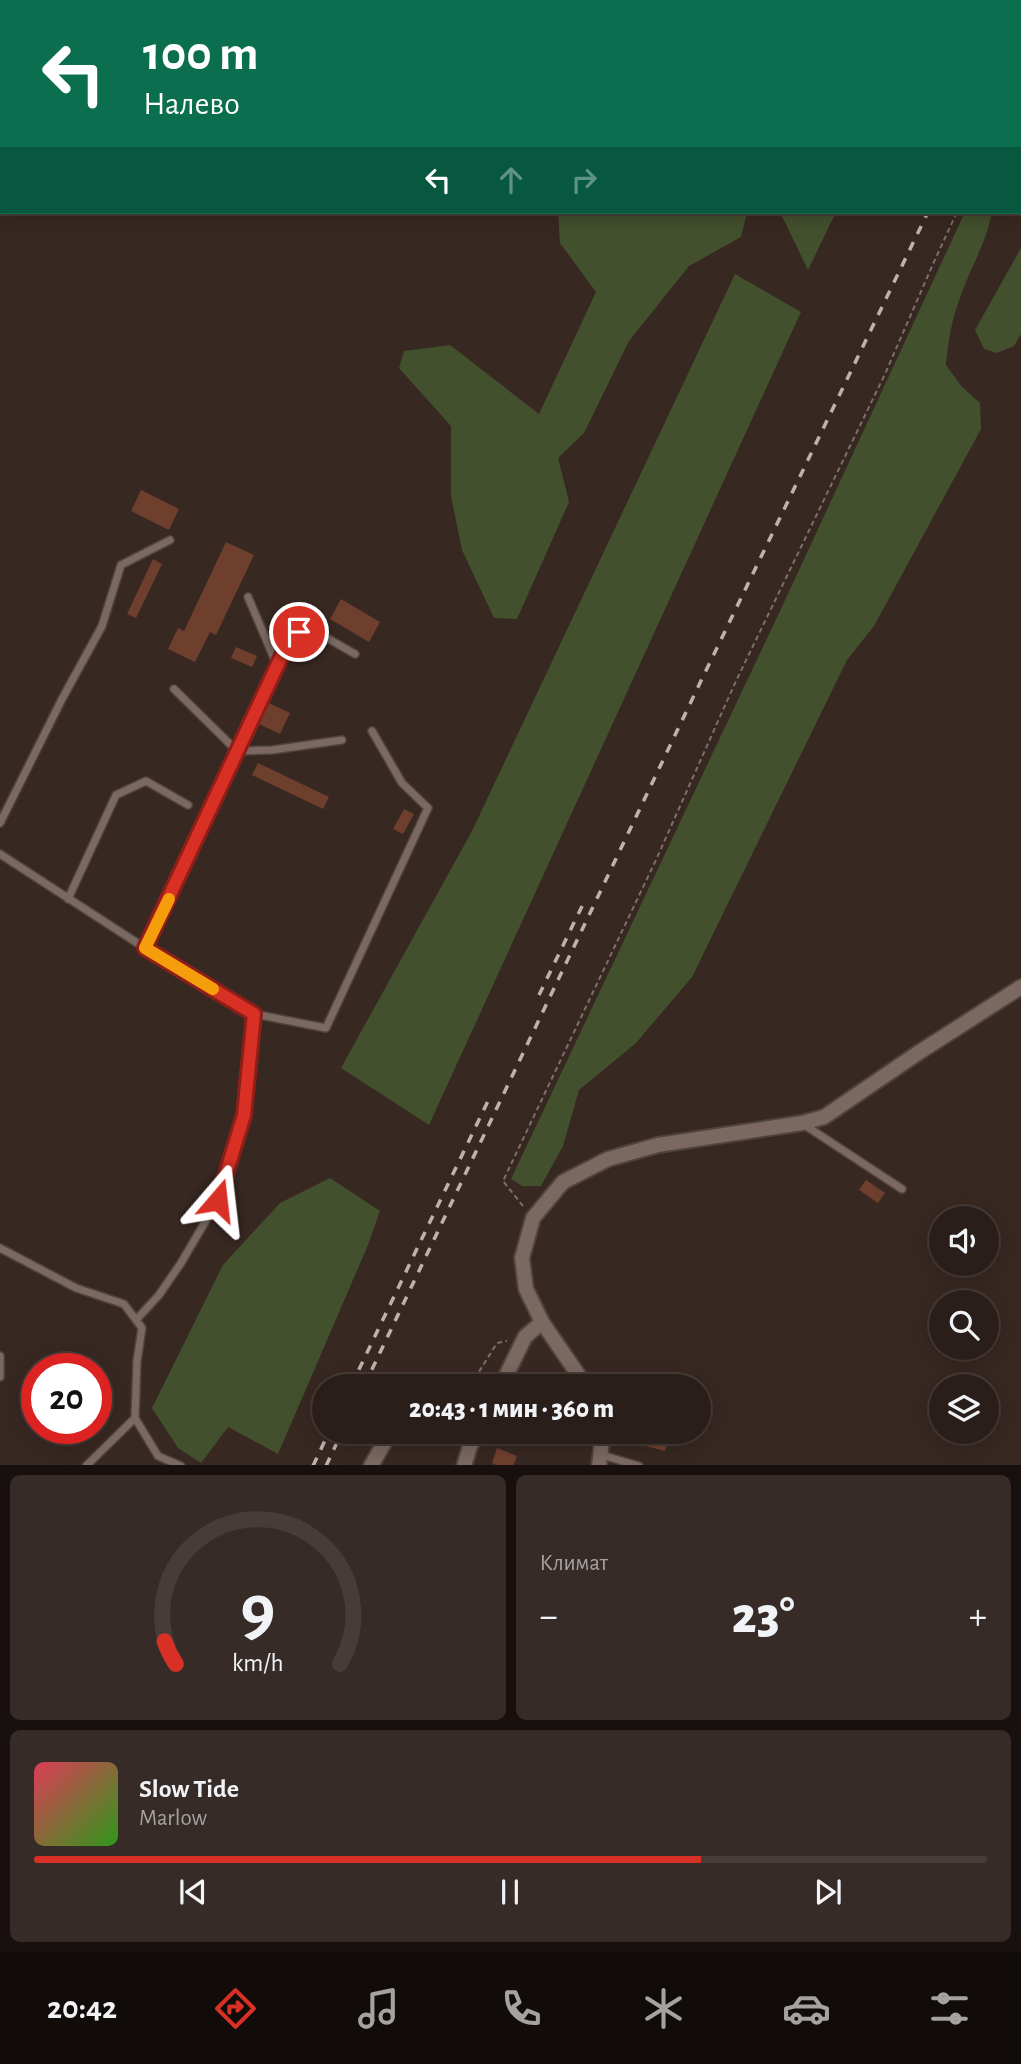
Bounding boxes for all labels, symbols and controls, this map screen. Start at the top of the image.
icon: left [28,28,119,119]
text: 100 m [143,30,259,79]
text: Налево [143,88,240,120]
icon: left [419,161,457,199]
icon: ahead [492,161,530,199]
icon: right [565,161,603,199]
pin [269,602,329,662]
icon: arrive [280,613,318,651]
position arrow [181,1163,255,1237]
map controls [929,1206,999,1444]
button: sound [929,1206,999,1276]
button: search [929,1290,999,1360]
speed limit sign: 20 [21,1353,112,1444]
button: layers [929,1374,999,1444]
text: 20:43 · 1 мин · 360 m [409,1396,614,1422]
text: Климат [540,1552,608,1575]
text: 9 [240,1576,275,1649]
text: 23° [732,1590,795,1642]
text: − [540,1598,558,1636]
text: + [969,1598,987,1636]
text: km/h [232,1650,284,1675]
text: Slow Tide [139,1776,239,1802]
text: Marlow [139,1807,207,1830]
icon: previous [174,1873,212,1911]
icon: pause [491,1873,529,1911]
icon: next [809,1873,847,1911]
icon: directions [211,1984,260,2033]
icon: music [354,1984,403,2033]
icon: phone [497,1984,546,2033]
icon: climate [639,1984,688,2033]
icon: car [782,1984,831,2033]
icon: filters [925,1984,974,2033]
text: 20:42 [47,1992,117,2024]

